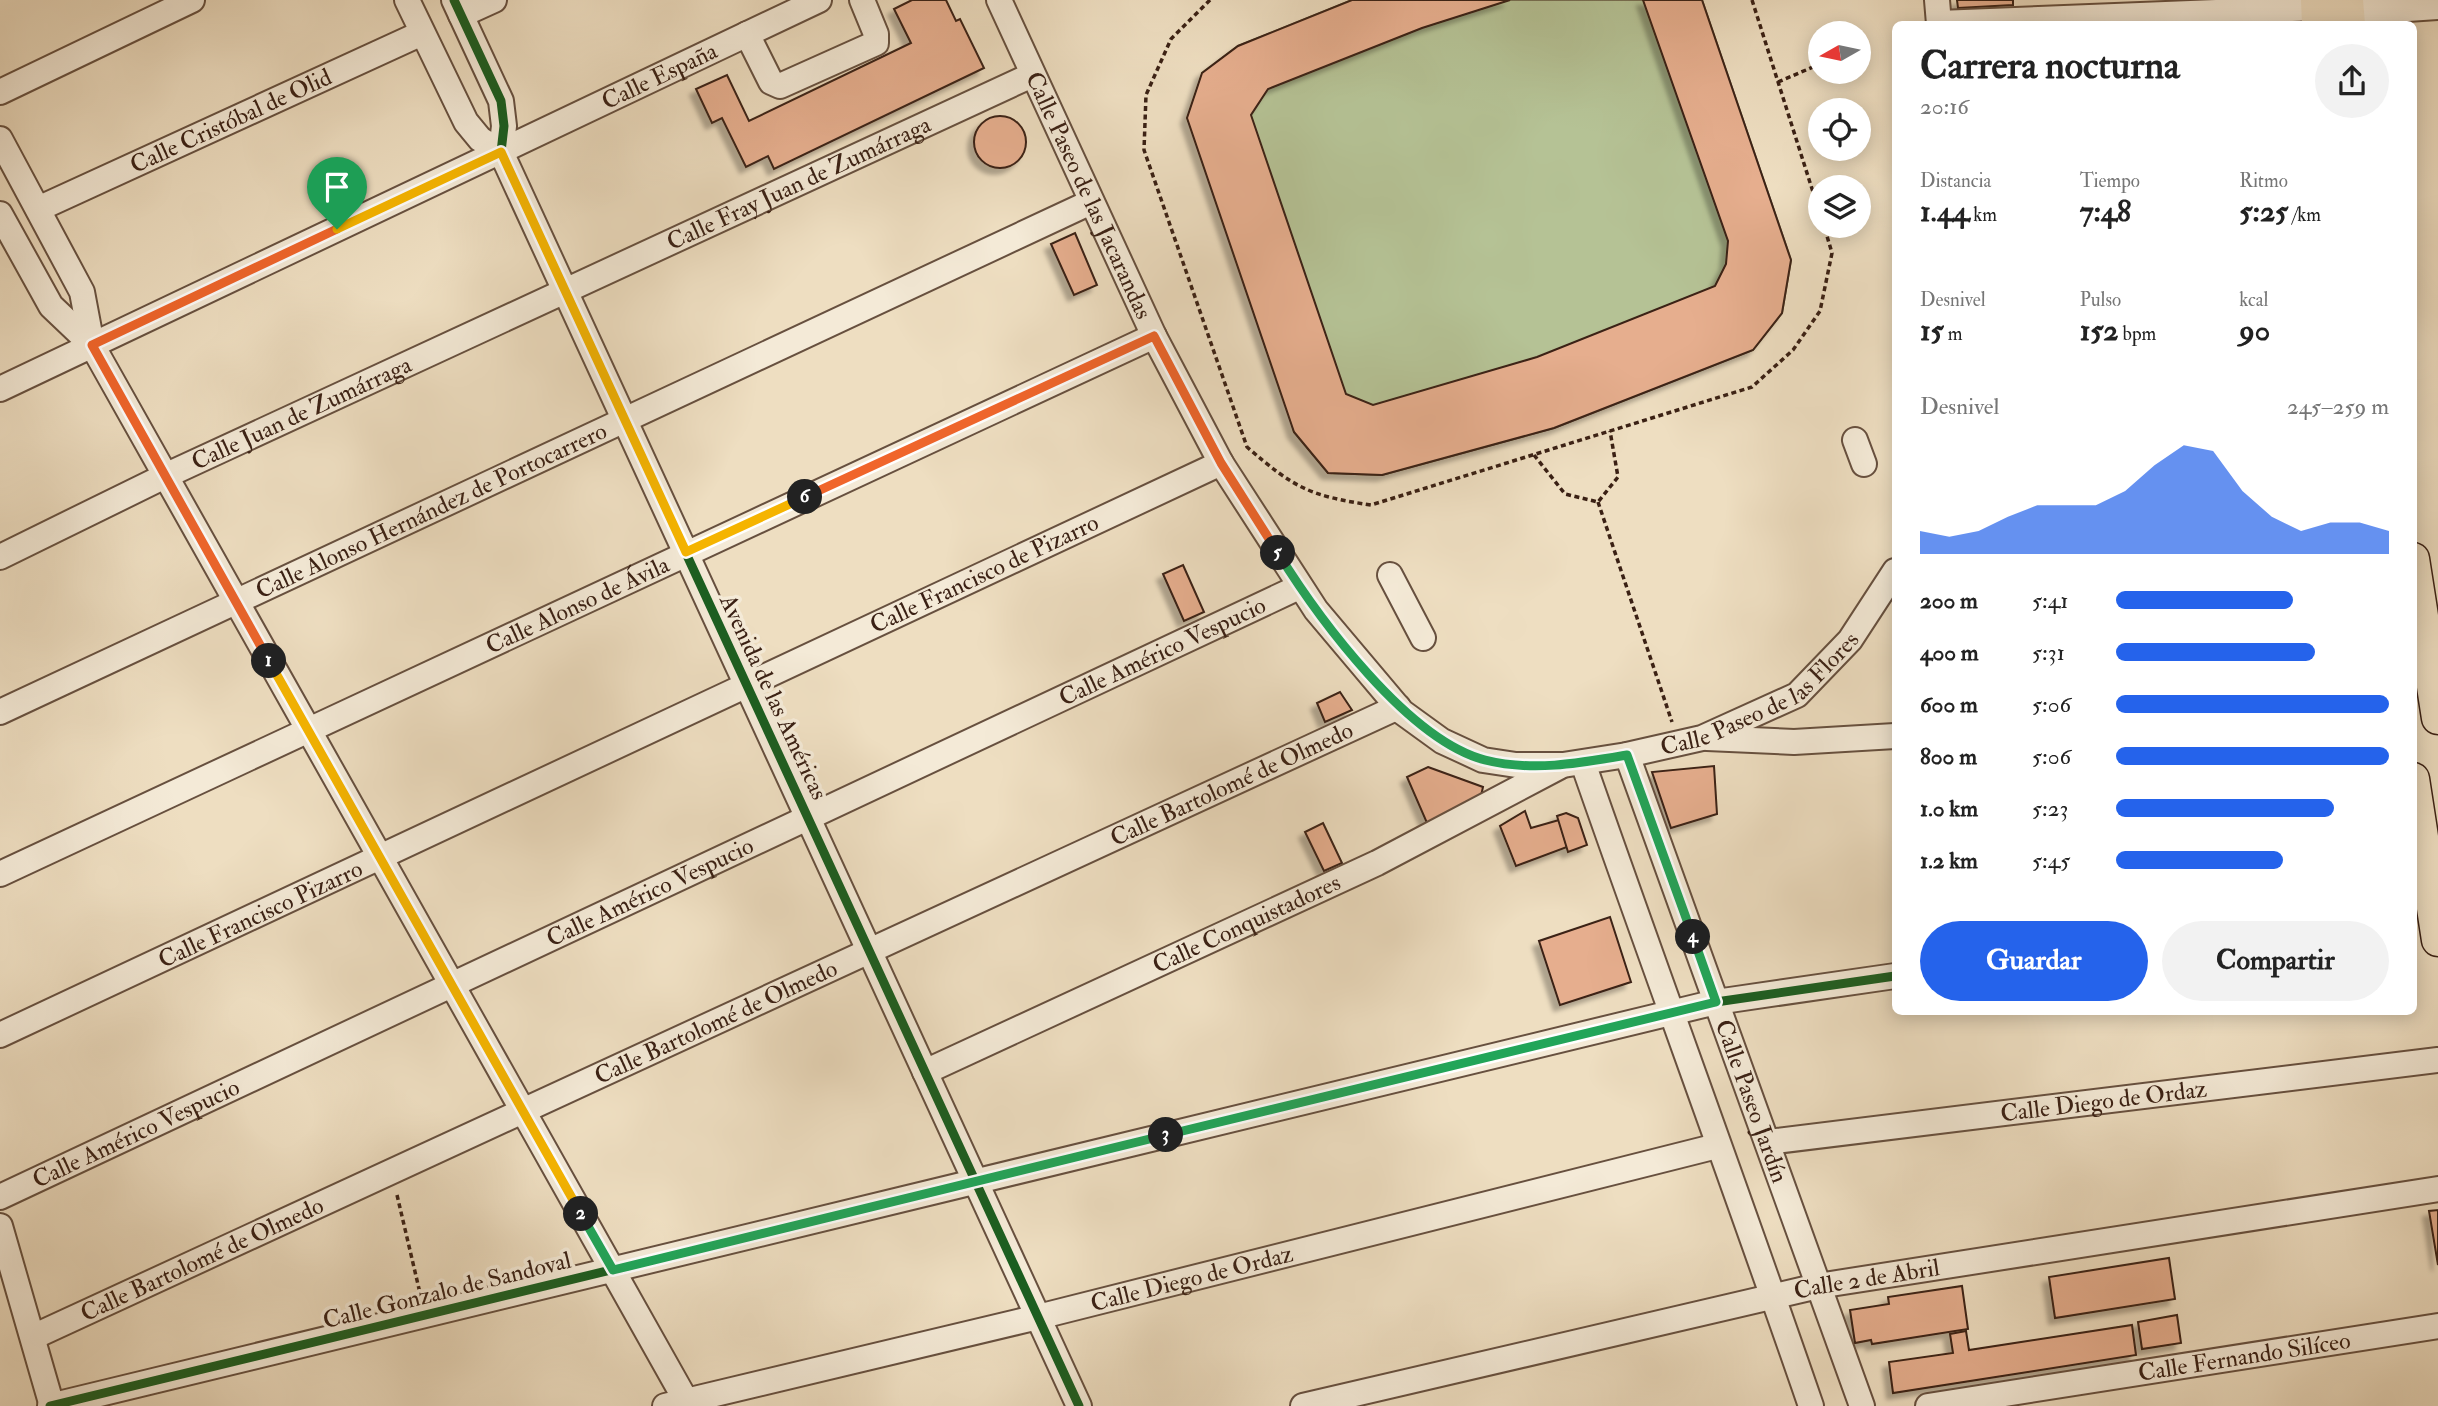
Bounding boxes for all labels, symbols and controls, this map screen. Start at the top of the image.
north arrow [1808,21,1871,84]
map controls [1808,21,1871,238]
street label: Calle España [597,35,723,117]
text: Carrera nocturna [1920,42,2180,90]
button: share [2315,44,2389,118]
street label: Calle Cristóbal de Olid [125,61,337,181]
street label: Calle Paseo de las Jacarandas [1018,67,1159,324]
text: 20:16 [1920,92,1969,121]
button: locate [1808,98,1871,161]
street label: Calle Fray Juan de Zumárraga [662,108,937,258]
pin [307,157,367,229]
icon: arrive [318,168,356,206]
text: Distancia [1920,169,1991,193]
text: Tiempo [2080,169,2140,193]
text: Ritmo [2239,169,2288,193]
button: layers [1808,175,1871,238]
text: 1.44 [1920,193,1969,230]
text: 7:48 [2080,193,2131,230]
text: 5:25 [2239,193,2288,230]
text: km [1969,203,1997,227]
text: /km [2288,203,2321,227]
text: Desnivel [1920,288,1986,312]
text: Pulso [2080,288,2121,312]
text: kcal [2239,288,2268,312]
text: 15 [1920,312,1944,349]
text: 152 [2080,312,2119,349]
text: 90 [2239,312,2270,349]
text: m [1944,322,1963,346]
text: bpm [2119,322,2156,346]
street label: Calle Juan de Zumárraga [187,349,417,478]
text: Desnivel [1920,392,1999,421]
text: 245–259 m [2287,392,2389,421]
street label: Calle Alonso Hernández de Portocarrero [251,415,612,606]
pin: 6 [788,480,822,514]
text: 6 [800,484,809,508]
street label: Calle Francisco de Pizarro [865,507,1104,641]
pin: 5 [1260,536,1296,570]
text: 5 [1273,540,1282,564]
street label: Calle Alonso de Ávila [481,549,675,661]
text: 200 m [1920,586,1978,615]
text: 5:41 [2032,586,2068,615]
street label: Avenida de las Américas [712,589,835,805]
street label: Calle Américo Vespucio [1054,590,1271,714]
street label: Calle Paseo de las Flores [1658,627,1867,763]
text: 400 m [1920,638,1979,667]
text: 5:31 [2032,638,2065,667]
pin: 1 [252,644,286,678]
text: 1 [265,648,272,672]
text: 600 m [1920,690,1978,719]
text: 5:06 [2032,690,2071,719]
street label: Calle Bartolomé de Olmedo [1105,715,1358,854]
text: 800 m [1920,742,1977,771]
text: 5:06 [2032,742,2071,771]
text: 1.0 km [1920,794,1978,823]
text: 5:23 [2032,794,2068,823]
street label: Calle Américo Vespucio [542,830,759,954]
text: 1.2 km [1920,846,1978,875]
text: 5:45 [2032,846,2070,875]
street label: Calle Francisco Pizarro [153,853,368,976]
street label: Calle Conquistadores [1148,867,1346,981]
pin: 4 [1676,920,1710,954]
button: Guardar [1920,921,2148,1001]
button: Compartir [2162,921,2389,1001]
text: 4 [1687,924,1698,948]
street label: Calle Bartolomé de Olmedo [590,953,842,1092]
street label: Calle Paseo Jardín [1708,1015,1795,1187]
street label: Calle Américo Vespucio [27,1072,245,1196]
street label: Calle Diego de Ordaz [1999,1073,2209,1129]
pin: 3 [1148,1118,1184,1152]
text: 3 [1162,1122,1169,1146]
street label: Calle Bartolomé de Olmedo [76,1190,328,1329]
pin: 2 [564,1196,598,1232]
text: 2 [576,1201,585,1225]
street label: Calle Diego de Ordaz [1087,1238,1297,1319]
street label: Calle Gonzalo de Sandoval [320,1245,574,1336]
street label: Calle 2 de Abril [1791,1252,1942,1307]
street label: Calle Fernando Silíceo [2136,1325,2353,1389]

